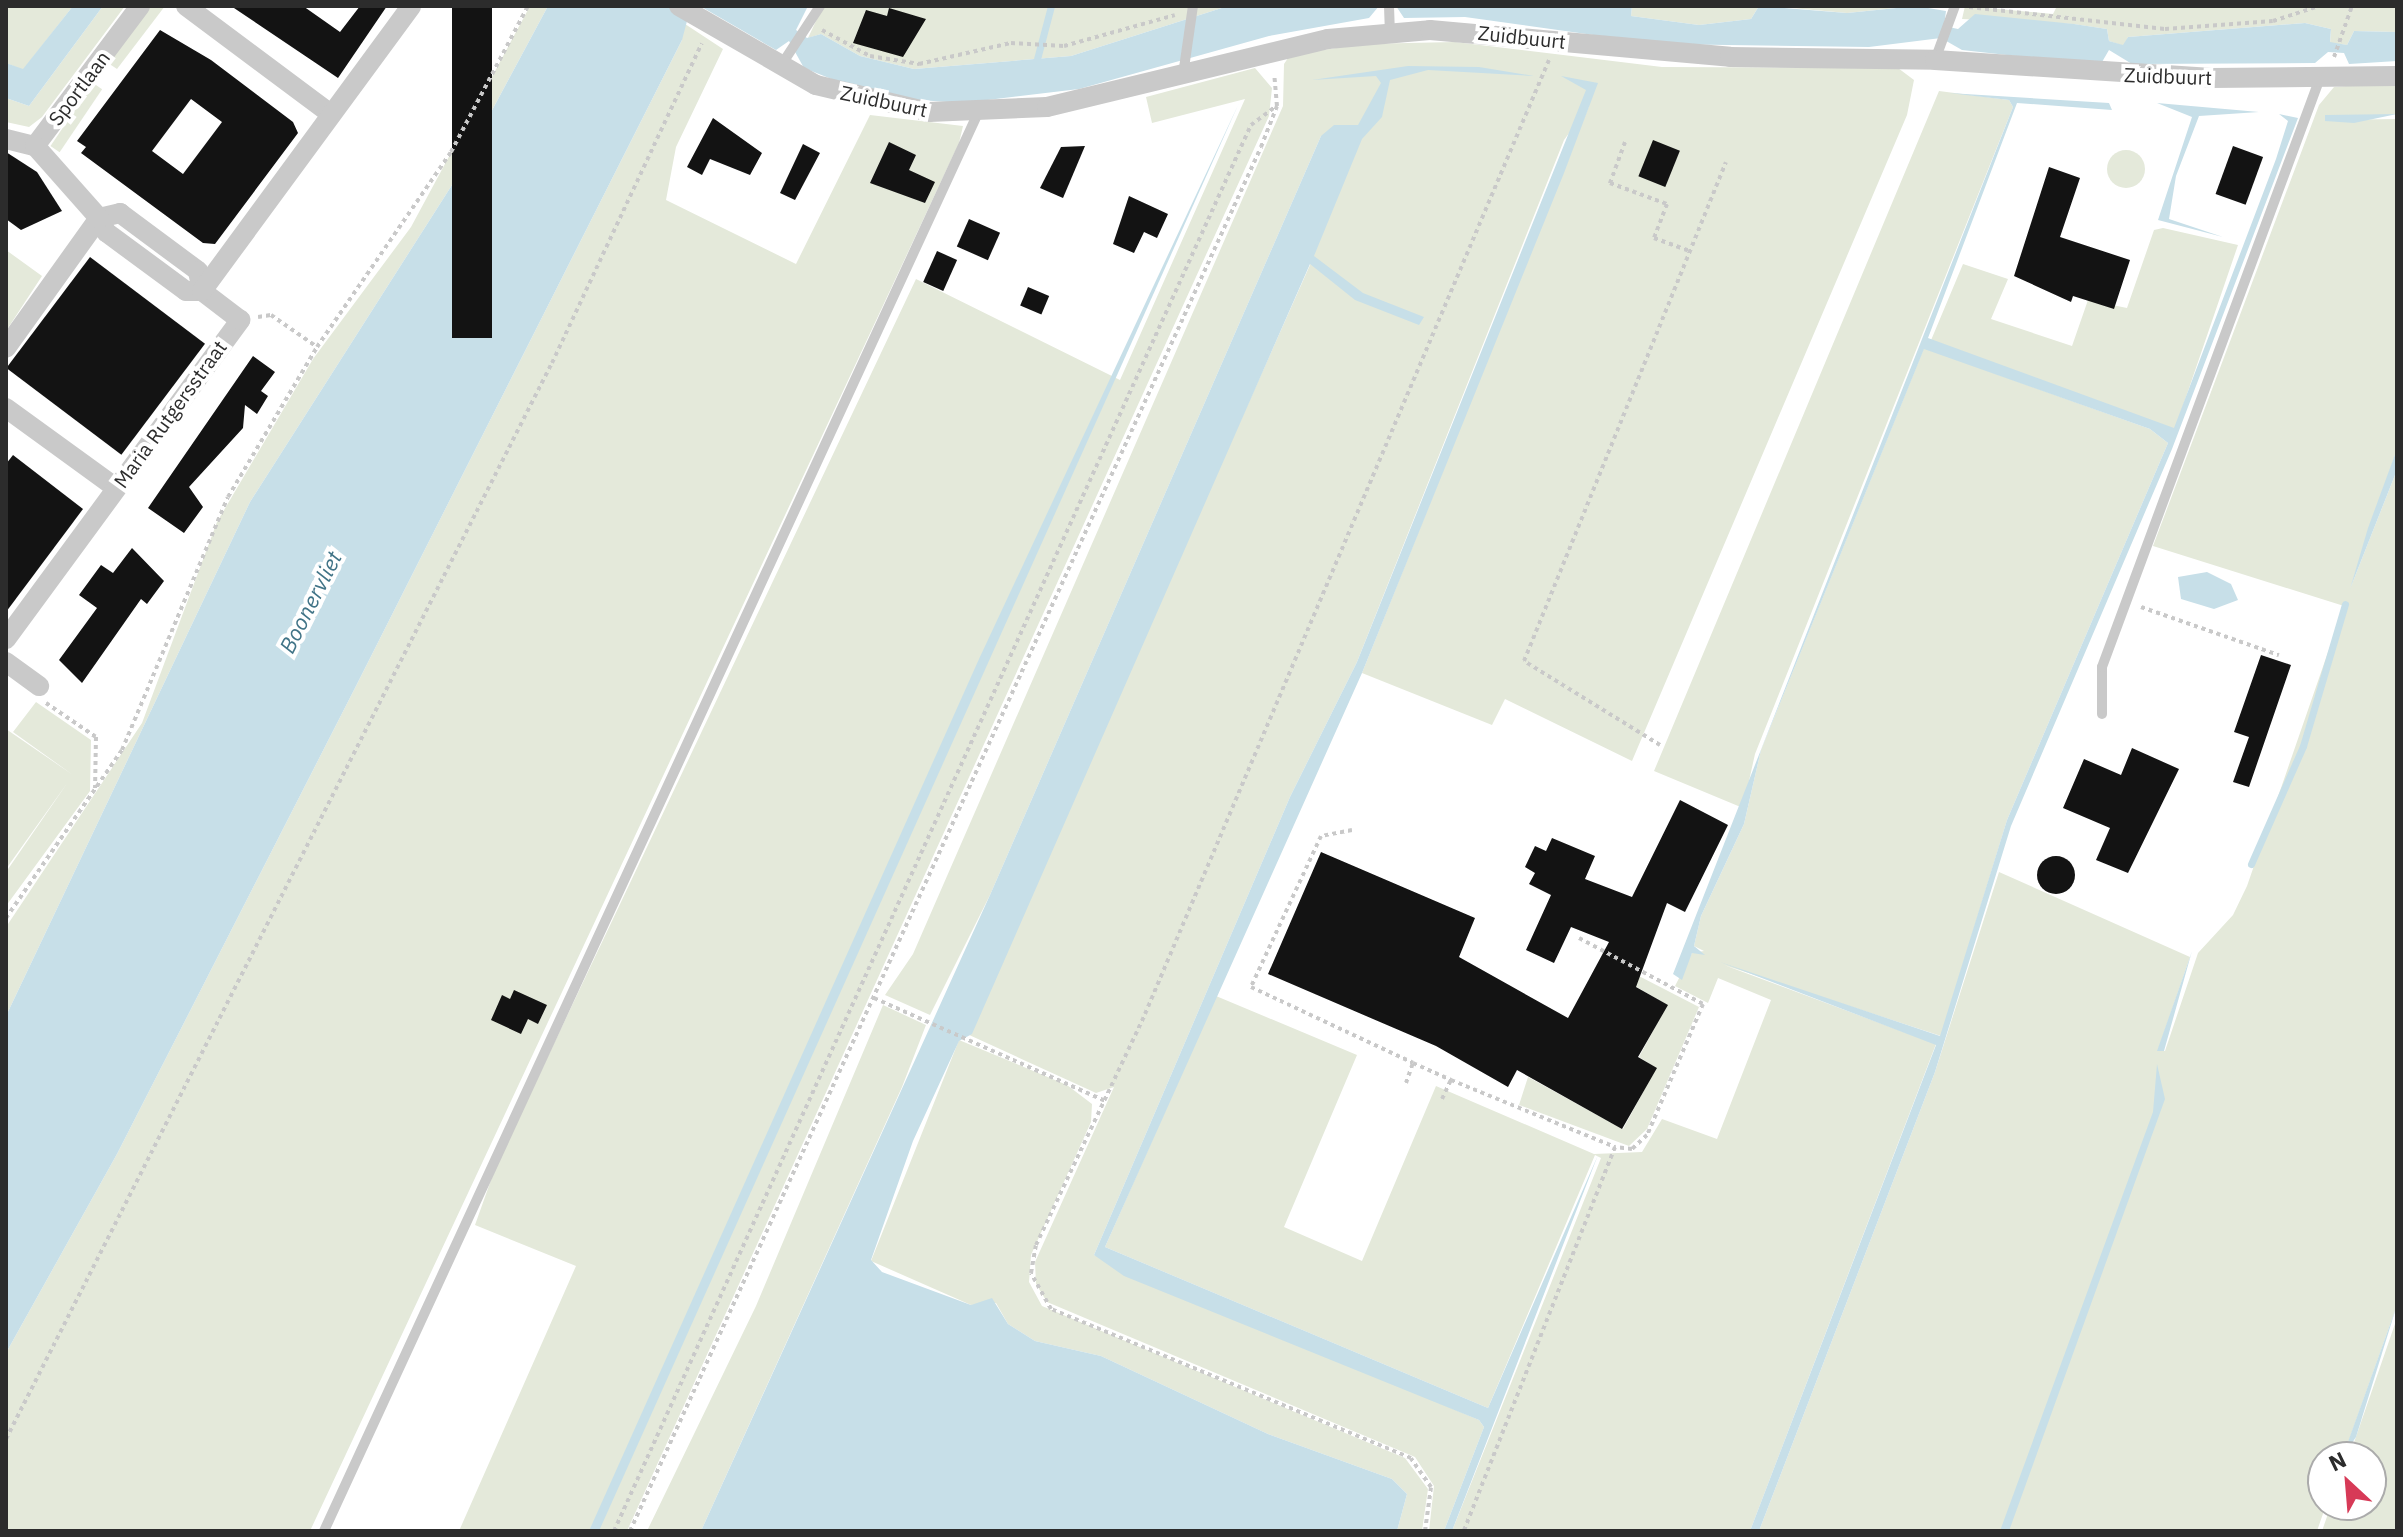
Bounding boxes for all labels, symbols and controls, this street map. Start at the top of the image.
street label: Zuidbuurt [1477,20,1567,54]
street label: Sportlaan [43,46,115,130]
street label: Zuidbuurt [2123,62,2213,90]
street label: Zuidbuurt [838,80,930,122]
street label: Maria Rutgersstraat [108,336,232,492]
water label: Boonervliet [273,547,347,657]
north arrow [2307,1441,2387,1521]
text: N [2324,1444,2351,1477]

